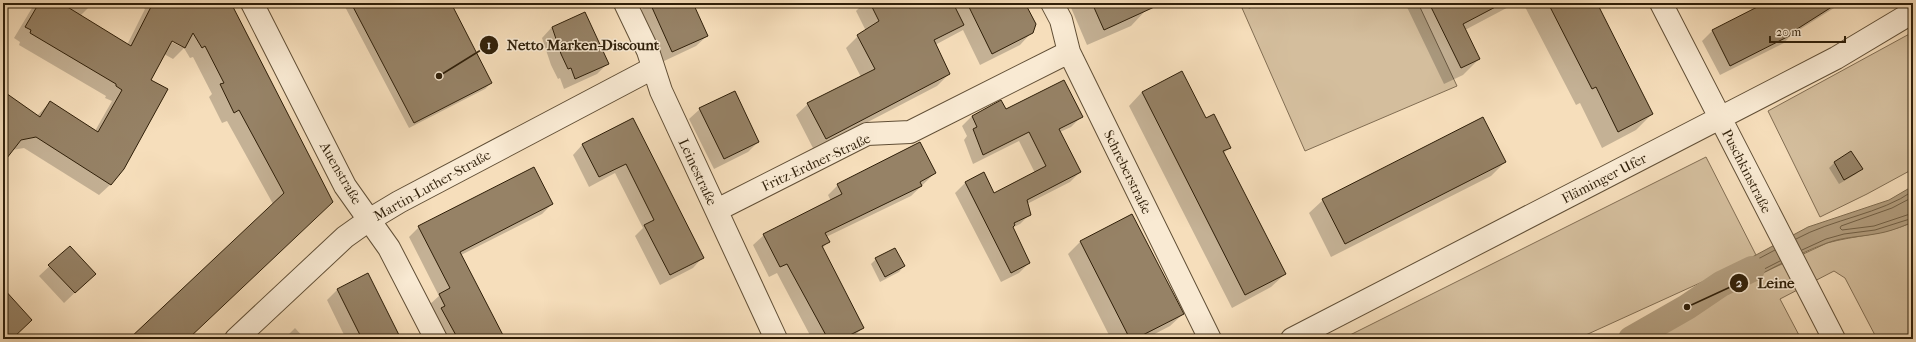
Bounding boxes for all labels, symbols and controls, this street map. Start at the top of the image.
scale bar [1770,18,1845,44]
text: 20 m [1776,25,1801,39]
callout: Netto Marken-Discount [479,31,667,58]
text: Netto Marken-Discount [507,36,660,54]
text: 1 [487,38,491,52]
street label: Puschkinstraße [1718,126,1775,216]
street label: Schreberstraße [1100,127,1155,217]
street label: Fritz-Erdner-Straße [759,130,873,195]
street label: Leinestraße [675,136,720,208]
street label: Auenstraße [315,138,365,207]
street label: Martin-Luther-Straße [371,146,494,225]
street label: Fläminger Ufer [1559,150,1650,207]
callout: Leine [1729,269,1802,296]
text: Leine [1757,274,1795,292]
text: 2 [1736,276,1743,290]

